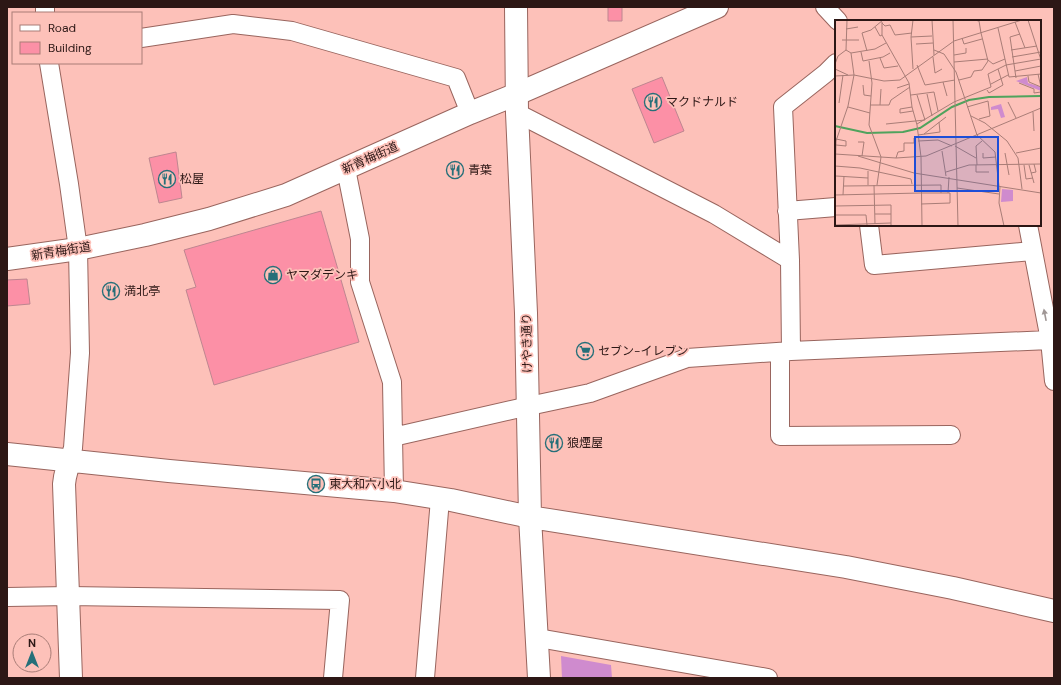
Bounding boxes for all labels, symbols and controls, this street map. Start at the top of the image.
legend [12,12,142,64]
text: Road [48,20,76,36]
inset map [835,20,1041,226]
text: Building [48,40,92,56]
restaurant icon: マクドナルド [643,92,663,112]
place label: マクドナルド [666,94,738,110]
street label: 新青梅街道 [339,138,401,178]
restaurant icon: 青葉 [445,160,465,180]
place label: 青葉 [468,162,492,178]
restaurant icon: 松屋 [157,169,177,189]
place label: 松屋 [180,171,204,187]
street label: 新青梅街道 [30,238,92,264]
shop icon: ヤマダデンキ [263,265,283,285]
place label: ヤマダデンキ [286,267,358,283]
restaurant icon: 満北亭 [101,281,121,301]
place label: 満北亭 [124,283,160,299]
one-way arrow [1042,309,1048,321]
street label: けやき通り [518,313,536,373]
supermarket icon: セブン-イレブン [575,341,595,361]
place label: セブン-イレブン [598,343,689,359]
restaurant icon: 狼煙屋 [544,433,564,453]
place label: 狼煙屋 [567,435,603,451]
bus stop icon: 東大和六小北 [306,474,326,494]
place label: 東大和六小北 [329,476,401,492]
north arrow [12,633,52,673]
text: N [28,636,36,650]

